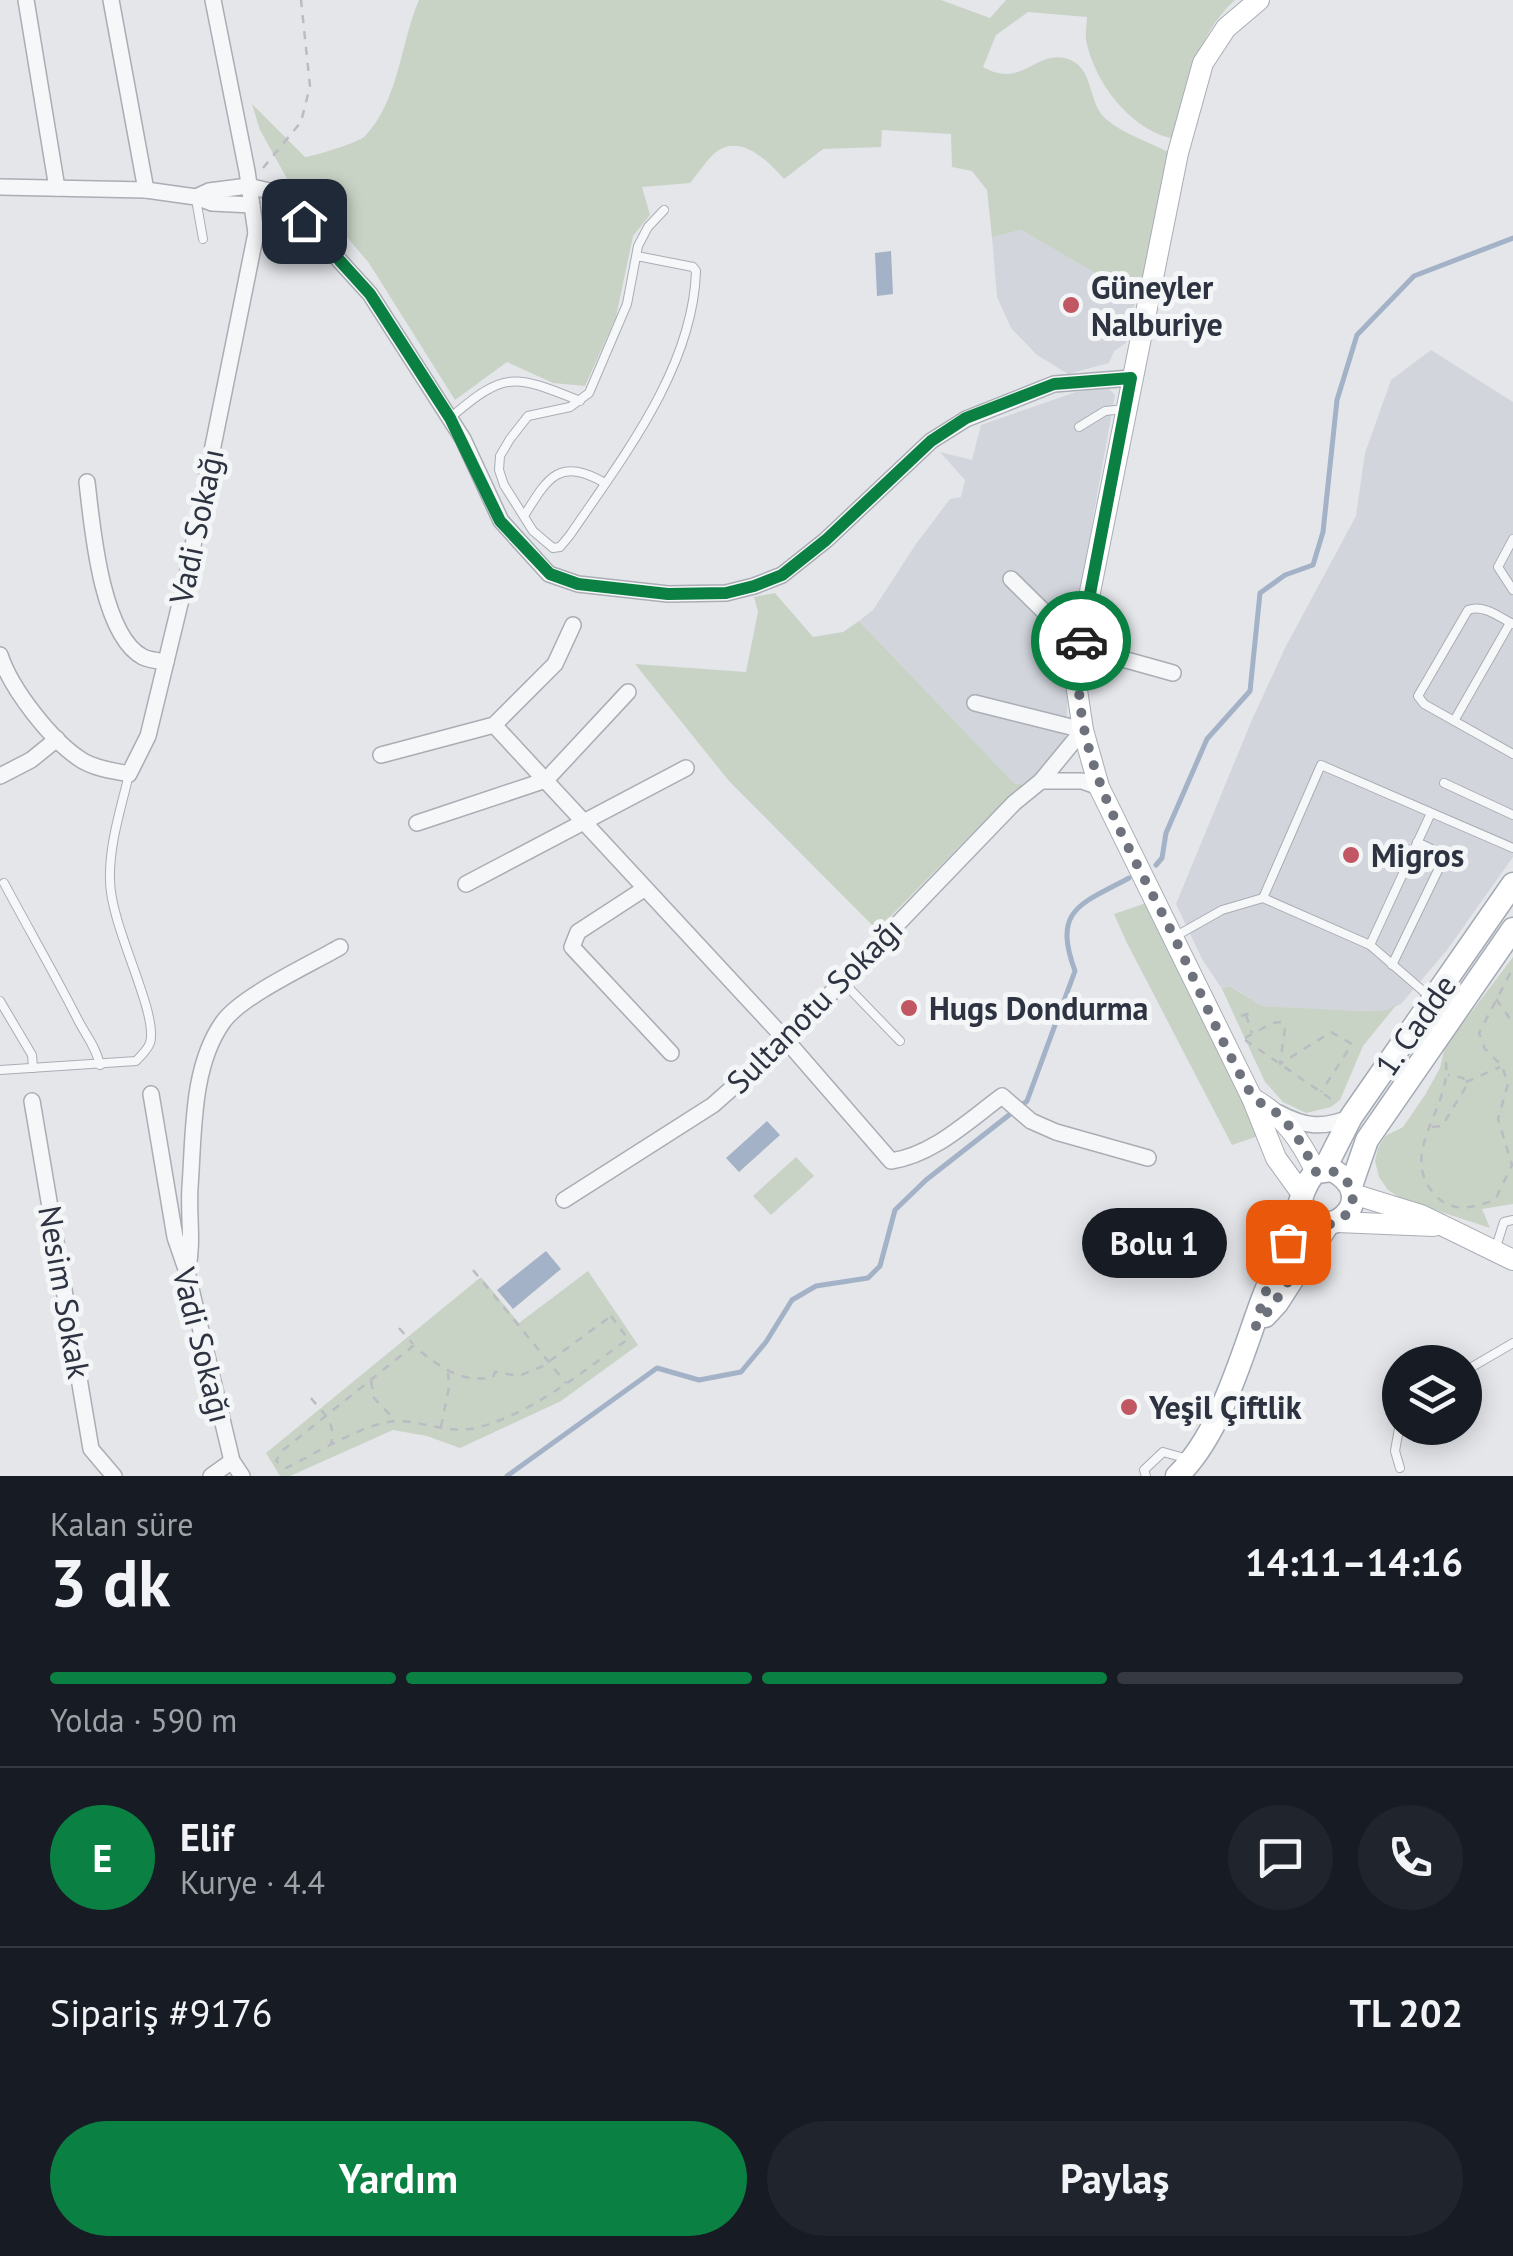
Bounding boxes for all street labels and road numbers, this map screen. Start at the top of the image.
street label: Vadi Sokağı [159,444,233,609]
street label: Sultanotu Sokağı [717,908,911,1102]
street label: 1. Cadde [1365,966,1465,1084]
street label: Nesim Sokak [29,1202,101,1382]
street label: Vadi Sokağı [163,1262,242,1427]

